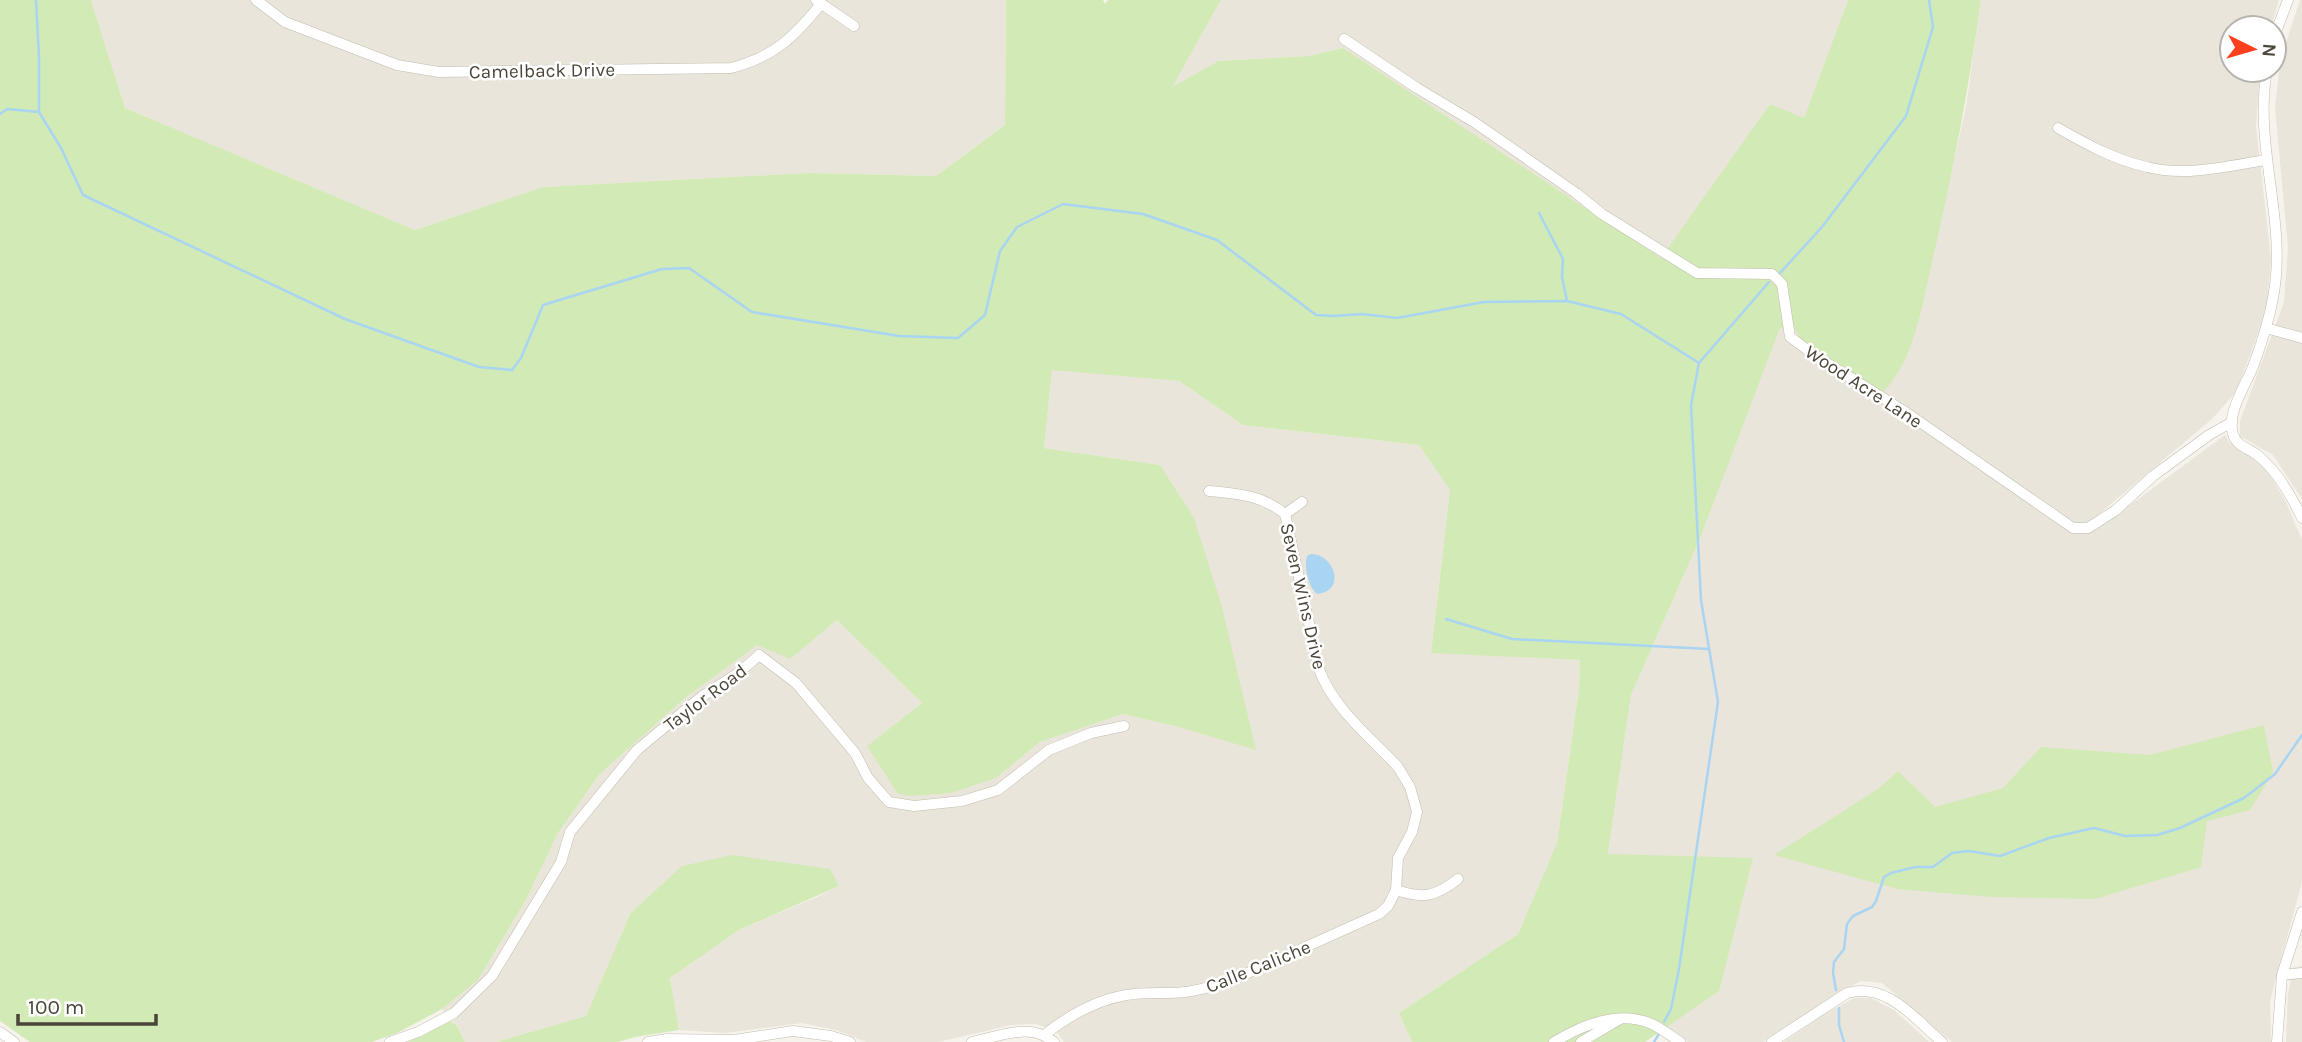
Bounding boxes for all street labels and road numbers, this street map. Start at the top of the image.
street label: Camelback Drive [469,59,615,83]
street label: Wood Acre Lane [1801,341,1926,433]
street label: Seven Wins Drive [1275,521,1331,672]
street label: Taylor Road [660,660,751,736]
street label: Calle Caliche [1203,936,1314,998]

